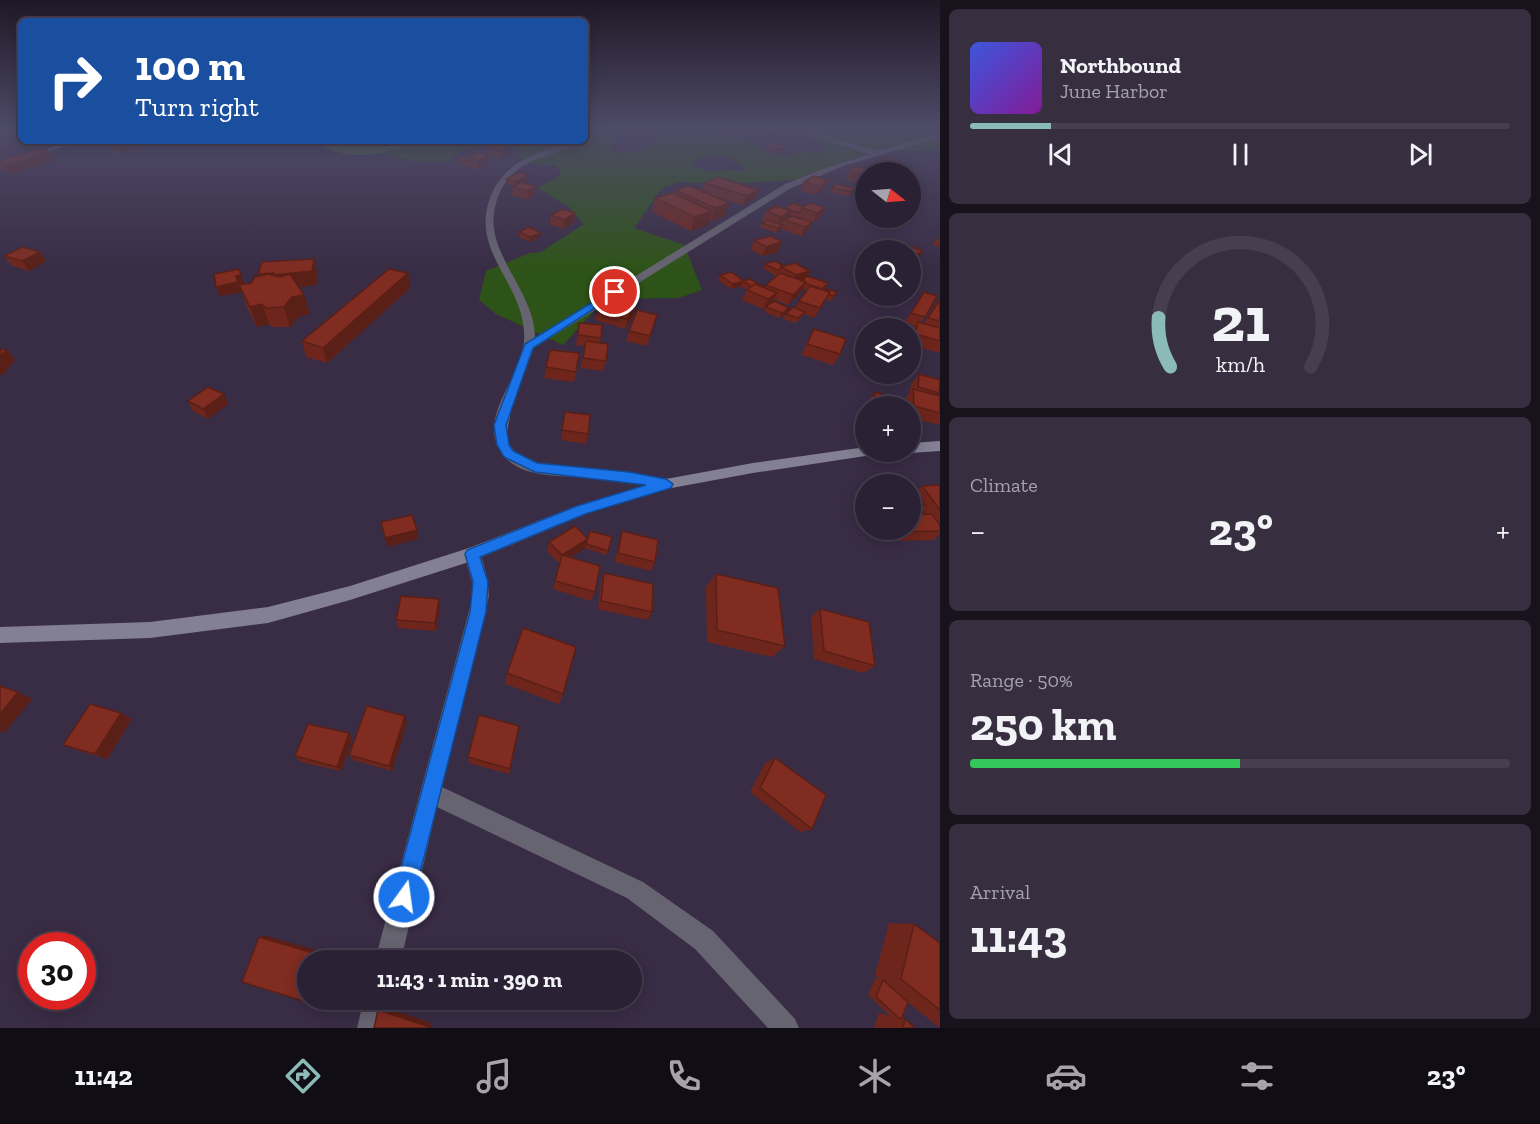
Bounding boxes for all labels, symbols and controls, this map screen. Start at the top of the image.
text: 100 m [135,40,245,91]
icon: right [36,42,114,120]
text: Northbound [1060,52,1181,79]
text: June Harbor [1060,79,1168,103]
text: Turn right [135,91,259,123]
icon: previous [1044,138,1077,171]
icon: pause [1224,138,1257,171]
icon: next [1404,138,1437,171]
north arrow [855,162,921,228]
map controls [855,162,921,540]
button: search [855,240,921,306]
pin [589,266,640,317]
icon: arrive [598,275,631,308]
text: 21 [1211,282,1269,357]
button: layers [855,318,921,384]
text: km/h [1216,353,1264,378]
button: + [855,396,921,462]
text: Climate [970,473,1038,497]
button: − [855,474,921,540]
text: 23° [1209,503,1273,557]
text: − [970,511,985,550]
text: + [1496,511,1510,550]
text: Range · 50% [970,668,1073,692]
text: 250 km [970,698,1116,752]
position arrow [372,865,436,929]
text: Arrival [970,880,1030,904]
text: 11:43 [970,910,1067,964]
speed limit sign: 30 [18,932,96,1010]
text: 11:43 · 1 min · 390 m [377,966,562,993]
icon: directions [282,1055,324,1097]
icon: music [473,1055,515,1097]
icon: phone [663,1055,705,1097]
icon: climate [854,1055,896,1097]
icon: car [1045,1055,1087,1097]
icon: filters [1236,1055,1278,1097]
text: 11:42 [74,1060,133,1092]
text: 23° [1427,1060,1466,1092]

